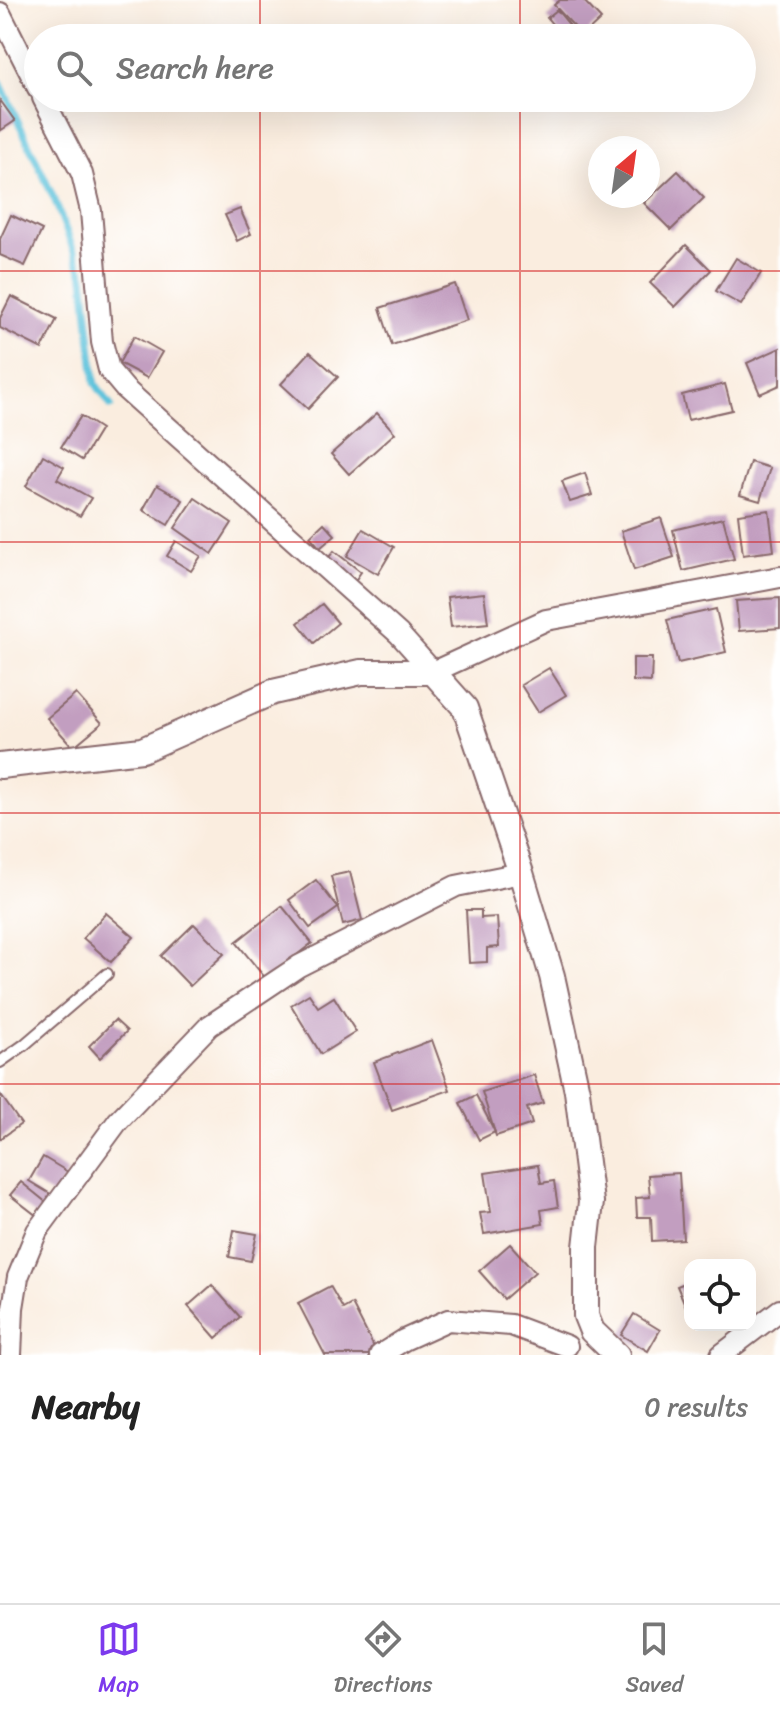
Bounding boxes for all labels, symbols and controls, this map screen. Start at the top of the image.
search box [24,24,756,112]
text: Search here [116,41,274,95]
icon: search [52,46,96,90]
north arrow [588,136,660,208]
map controls [684,1259,756,1331]
button: locate [684,1259,756,1331]
text: Nearby [32,1377,140,1437]
text: 0 results [644,1384,748,1430]
tab: Map [97,1617,141,1704]
tab: Directions [334,1617,432,1704]
tab: Saved [625,1617,683,1704]

